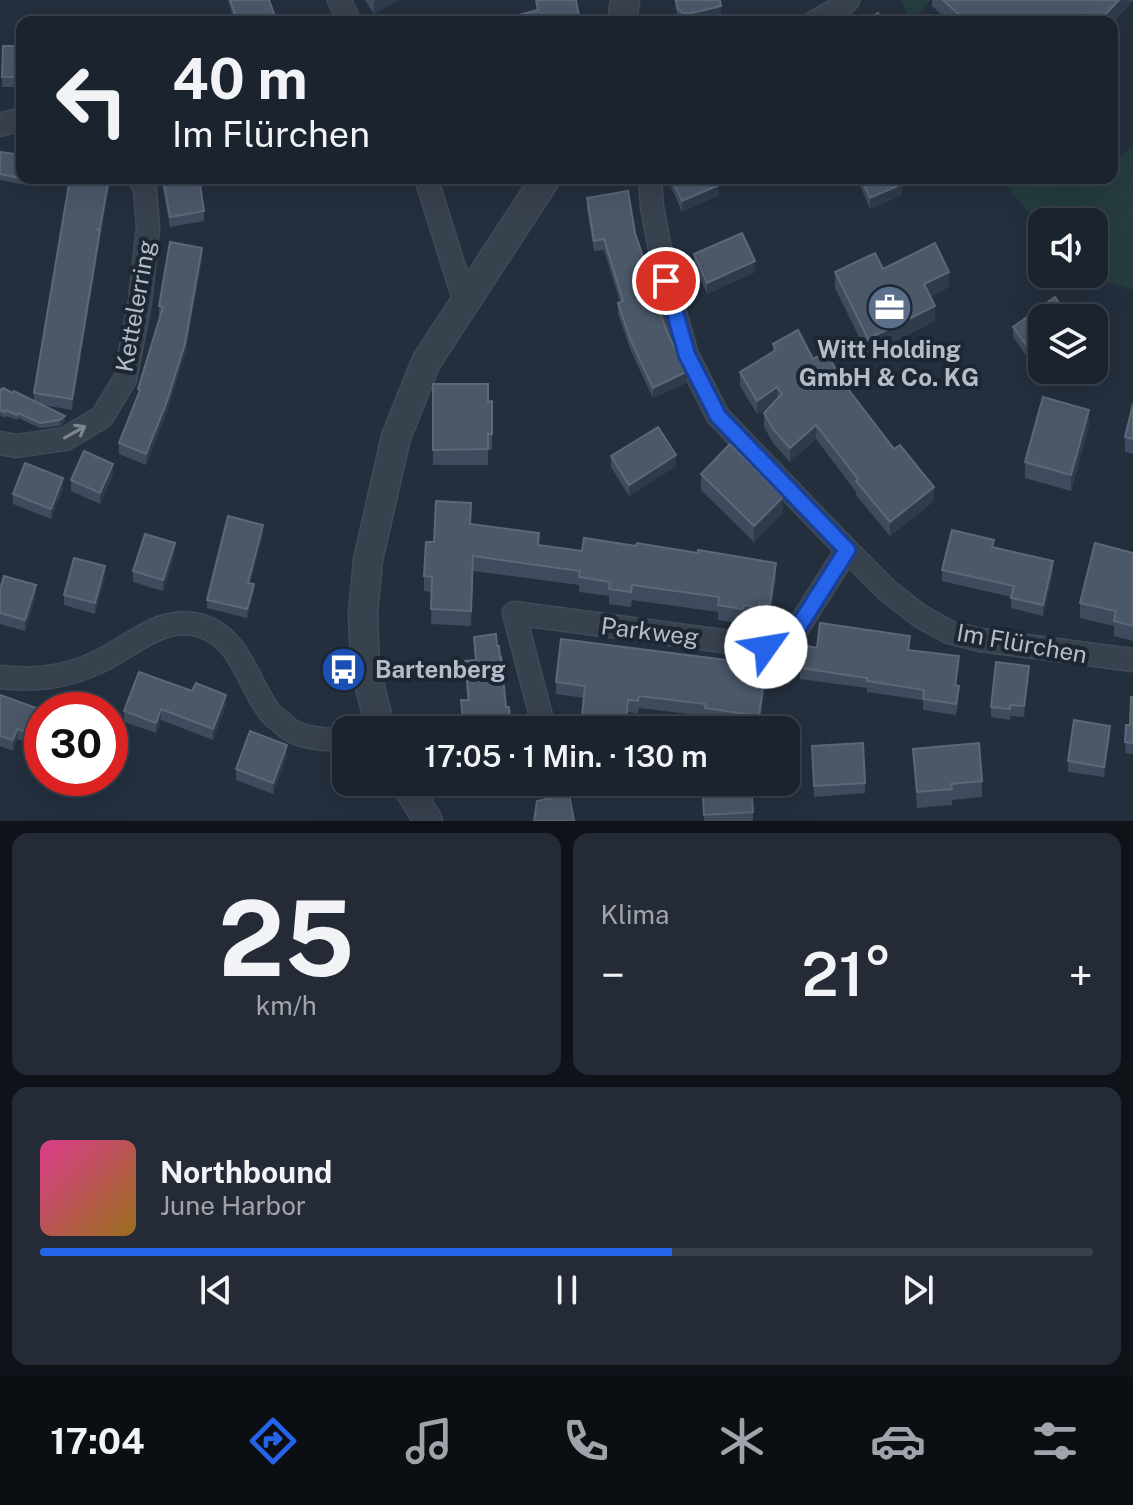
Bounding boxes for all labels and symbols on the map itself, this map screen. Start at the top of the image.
street label: Kettelerring [110,238,160,374]
pin [632,247,700,315]
office icon: Witt Holding GmbH & Co. KG [865,283,913,331]
place label: Witt Holding GmbH & Co. KG [799,335,979,391]
one-way arrow [63,424,87,440]
position arrow [724,605,808,689]
street label: Parkweg [599,611,701,651]
street label: Im Flürchen [955,618,1089,668]
bus stop icon: Bartenberg [320,645,368,693]
place label: Bartenberg [375,655,506,683]
speed limit sign: 30 [24,692,128,796]

